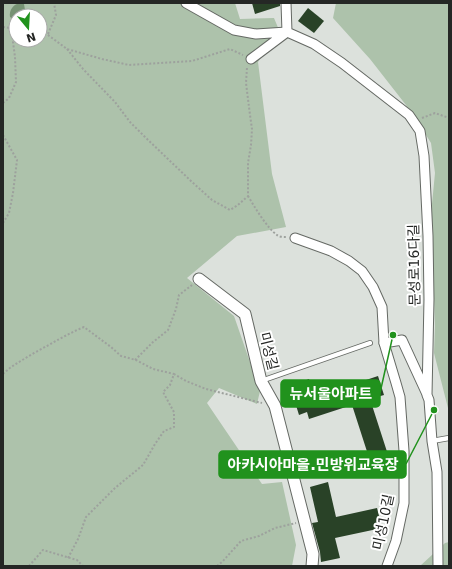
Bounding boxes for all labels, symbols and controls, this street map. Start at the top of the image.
north arrow [8,8,48,48]
text: N [25,29,37,45]
street label: 문성로16다길 [405,224,423,306]
street label: 미성길 [257,330,281,372]
callout: 뉴서울아파트 [281,380,380,407]
text: 뉴서울아파트 [290,385,373,403]
callout: 아카시아마을.민방위교육장 [219,451,406,478]
text: 아카시아마을.민방위교육장 [227,456,399,474]
street label: 미성10길 [369,493,397,551]

